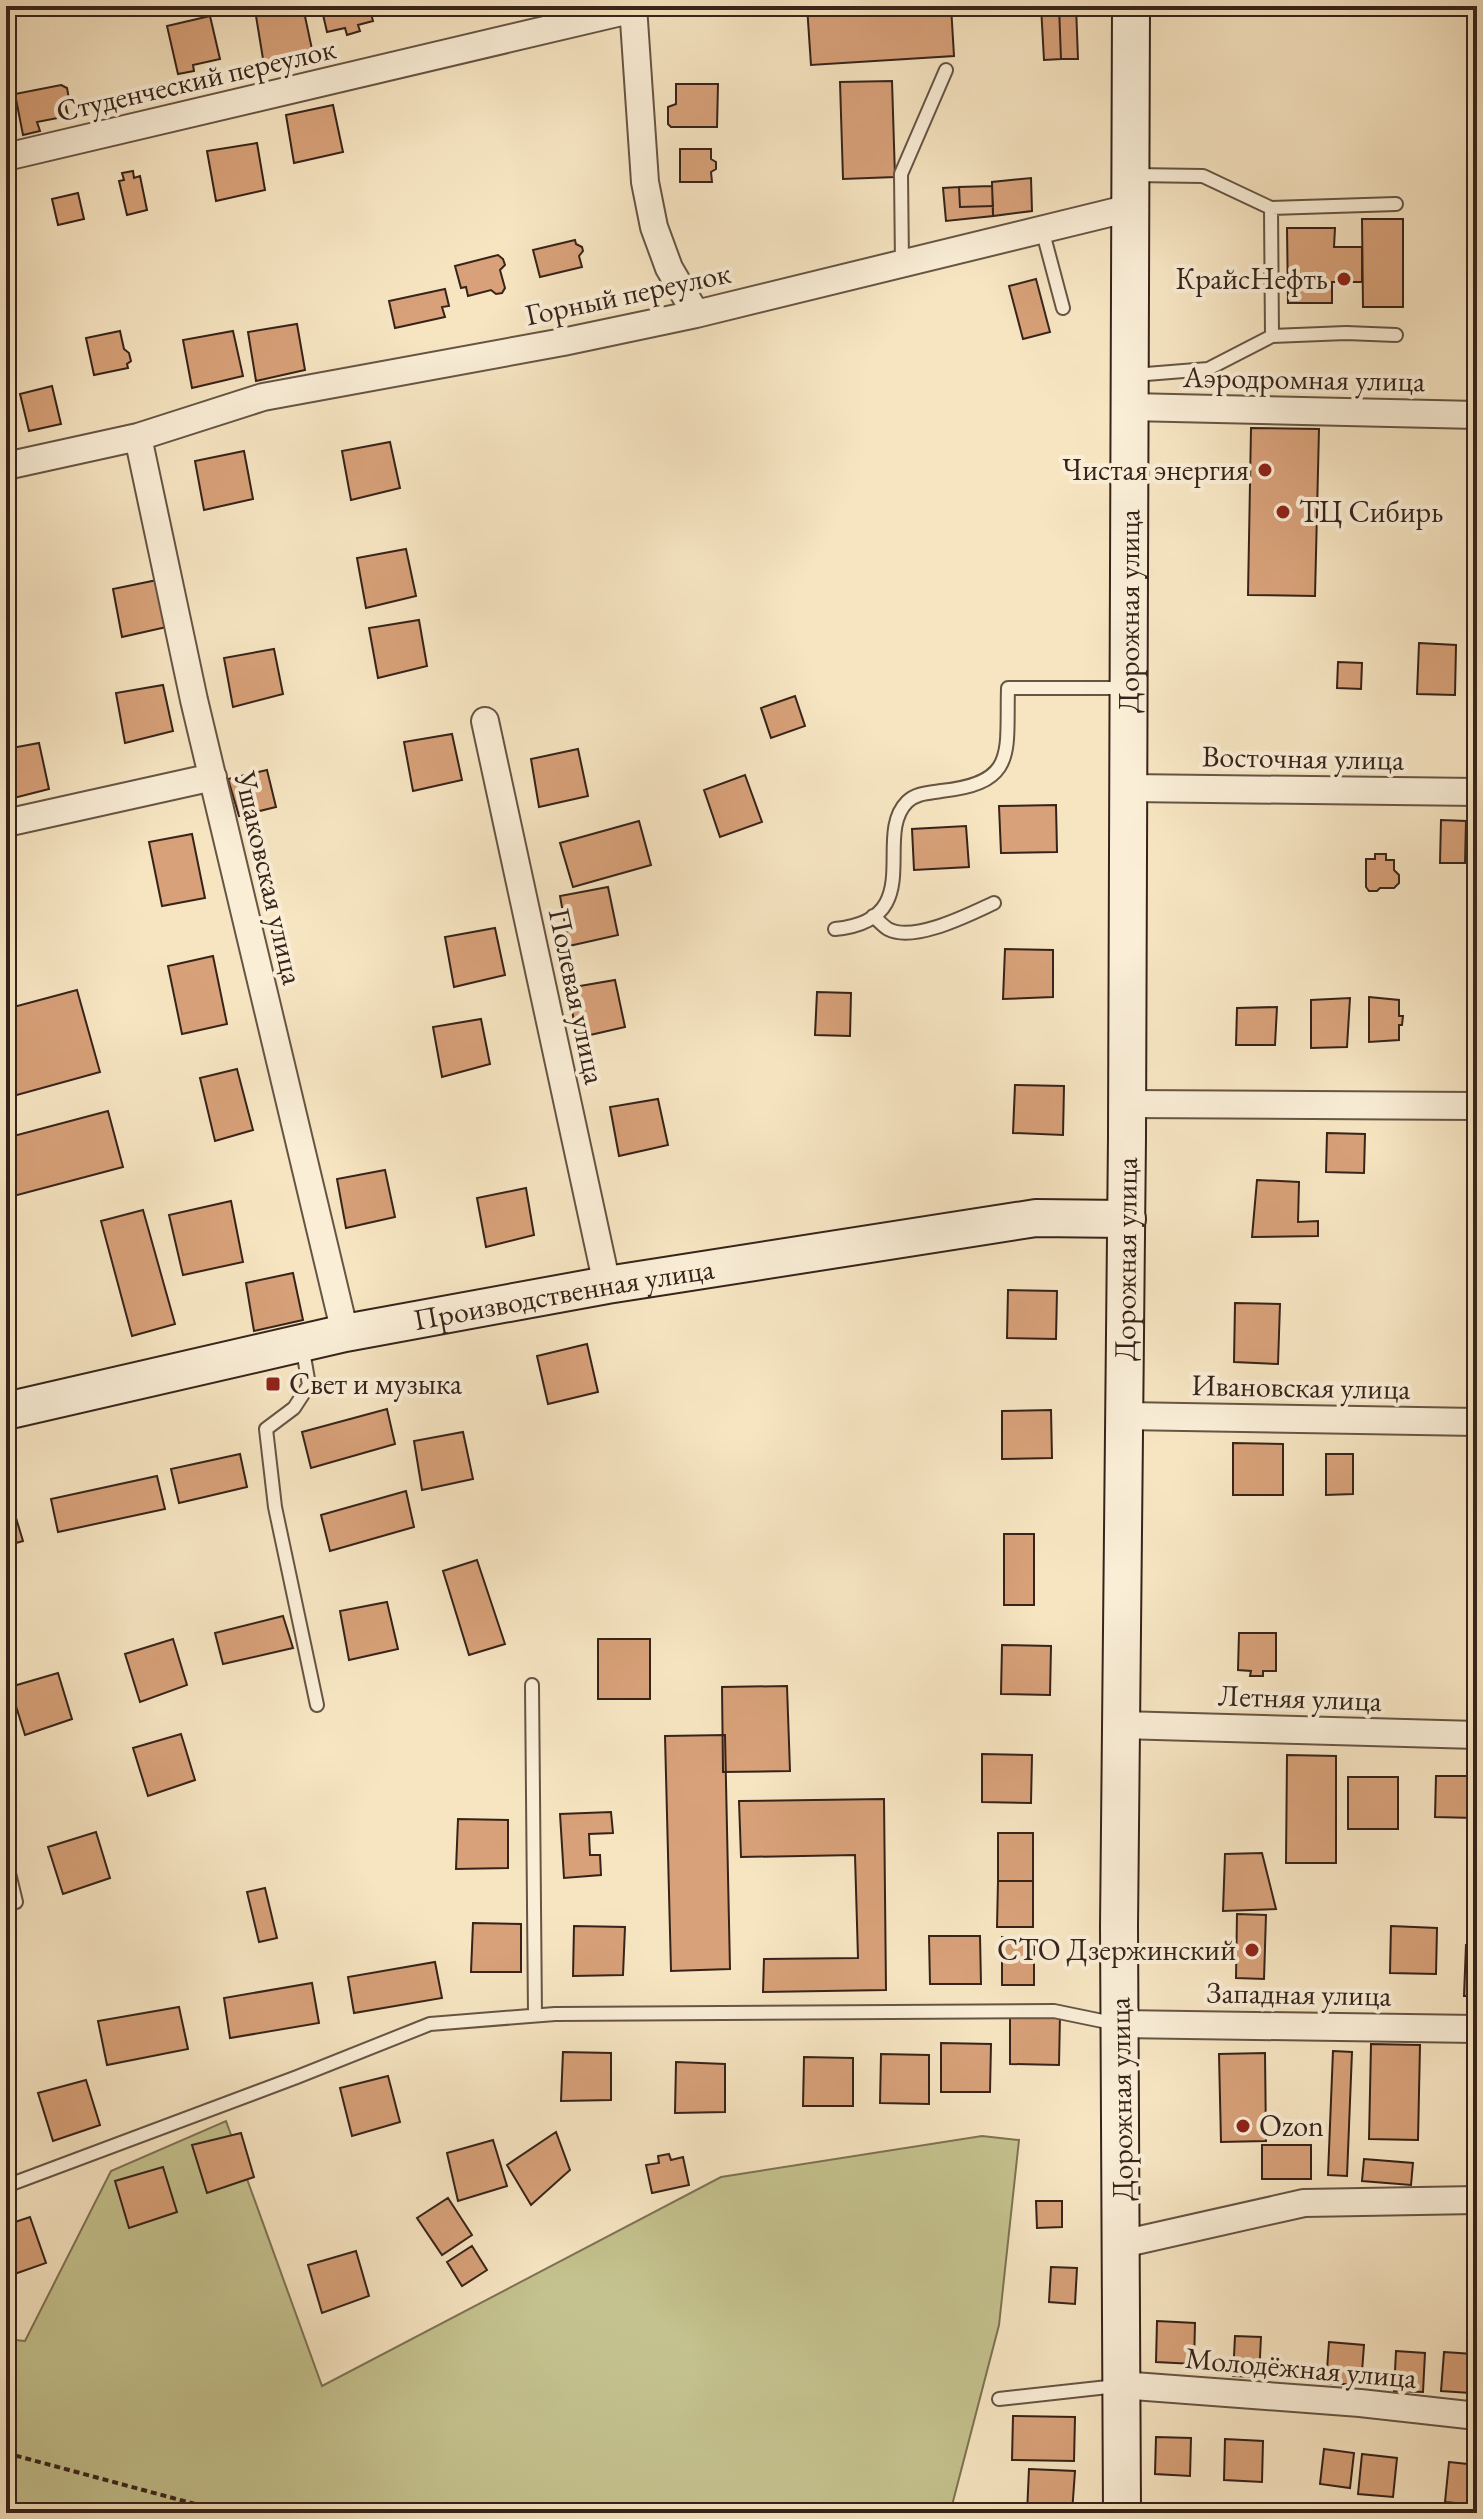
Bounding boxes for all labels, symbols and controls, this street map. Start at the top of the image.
street label: Студенческий переулок [52,28,339,131]
street label: Горный переулок [522,253,734,334]
place label: КрайсНефть [1176,259,1328,298]
marker: КрайсНефть [1335,270,1353,288]
street label: Аэродромная улица [1182,357,1425,400]
place label: Чистая энергия [1062,450,1249,489]
marker: Чистая энергия [1256,461,1274,479]
place label: ТЦ Сибирь [1299,492,1443,531]
marker: ТЦ Сибирь [1274,503,1292,521]
street label: Дорожная улица [1108,509,1148,713]
street label: Восточная улица [1202,736,1405,779]
street label: Ушаковская улица [226,767,313,988]
street label: Полевая улица [540,904,615,1088]
street label: Дорожная улица [1105,1157,1146,1361]
street label: Производственная улица [410,1249,717,1339]
place label: Свет и музыка [289,1364,462,1403]
street label: Ивановская улица [1191,1365,1411,1408]
marker: Свет и музыка [264,1375,282,1393]
street label: Летняя улица [1217,1675,1383,1720]
place label: СТО Дзержинский [997,1930,1236,1969]
marker: СТО Дзержинский [1243,1941,1261,1959]
street label: Западная улица [1206,1972,1392,2015]
street label: Дорожная улица [1099,1997,1142,2201]
place label: Ozon [1259,2106,1324,2145]
marker: Ozon [1234,2117,1252,2135]
street label: Молодёжная улица [1184,2338,1418,2397]

